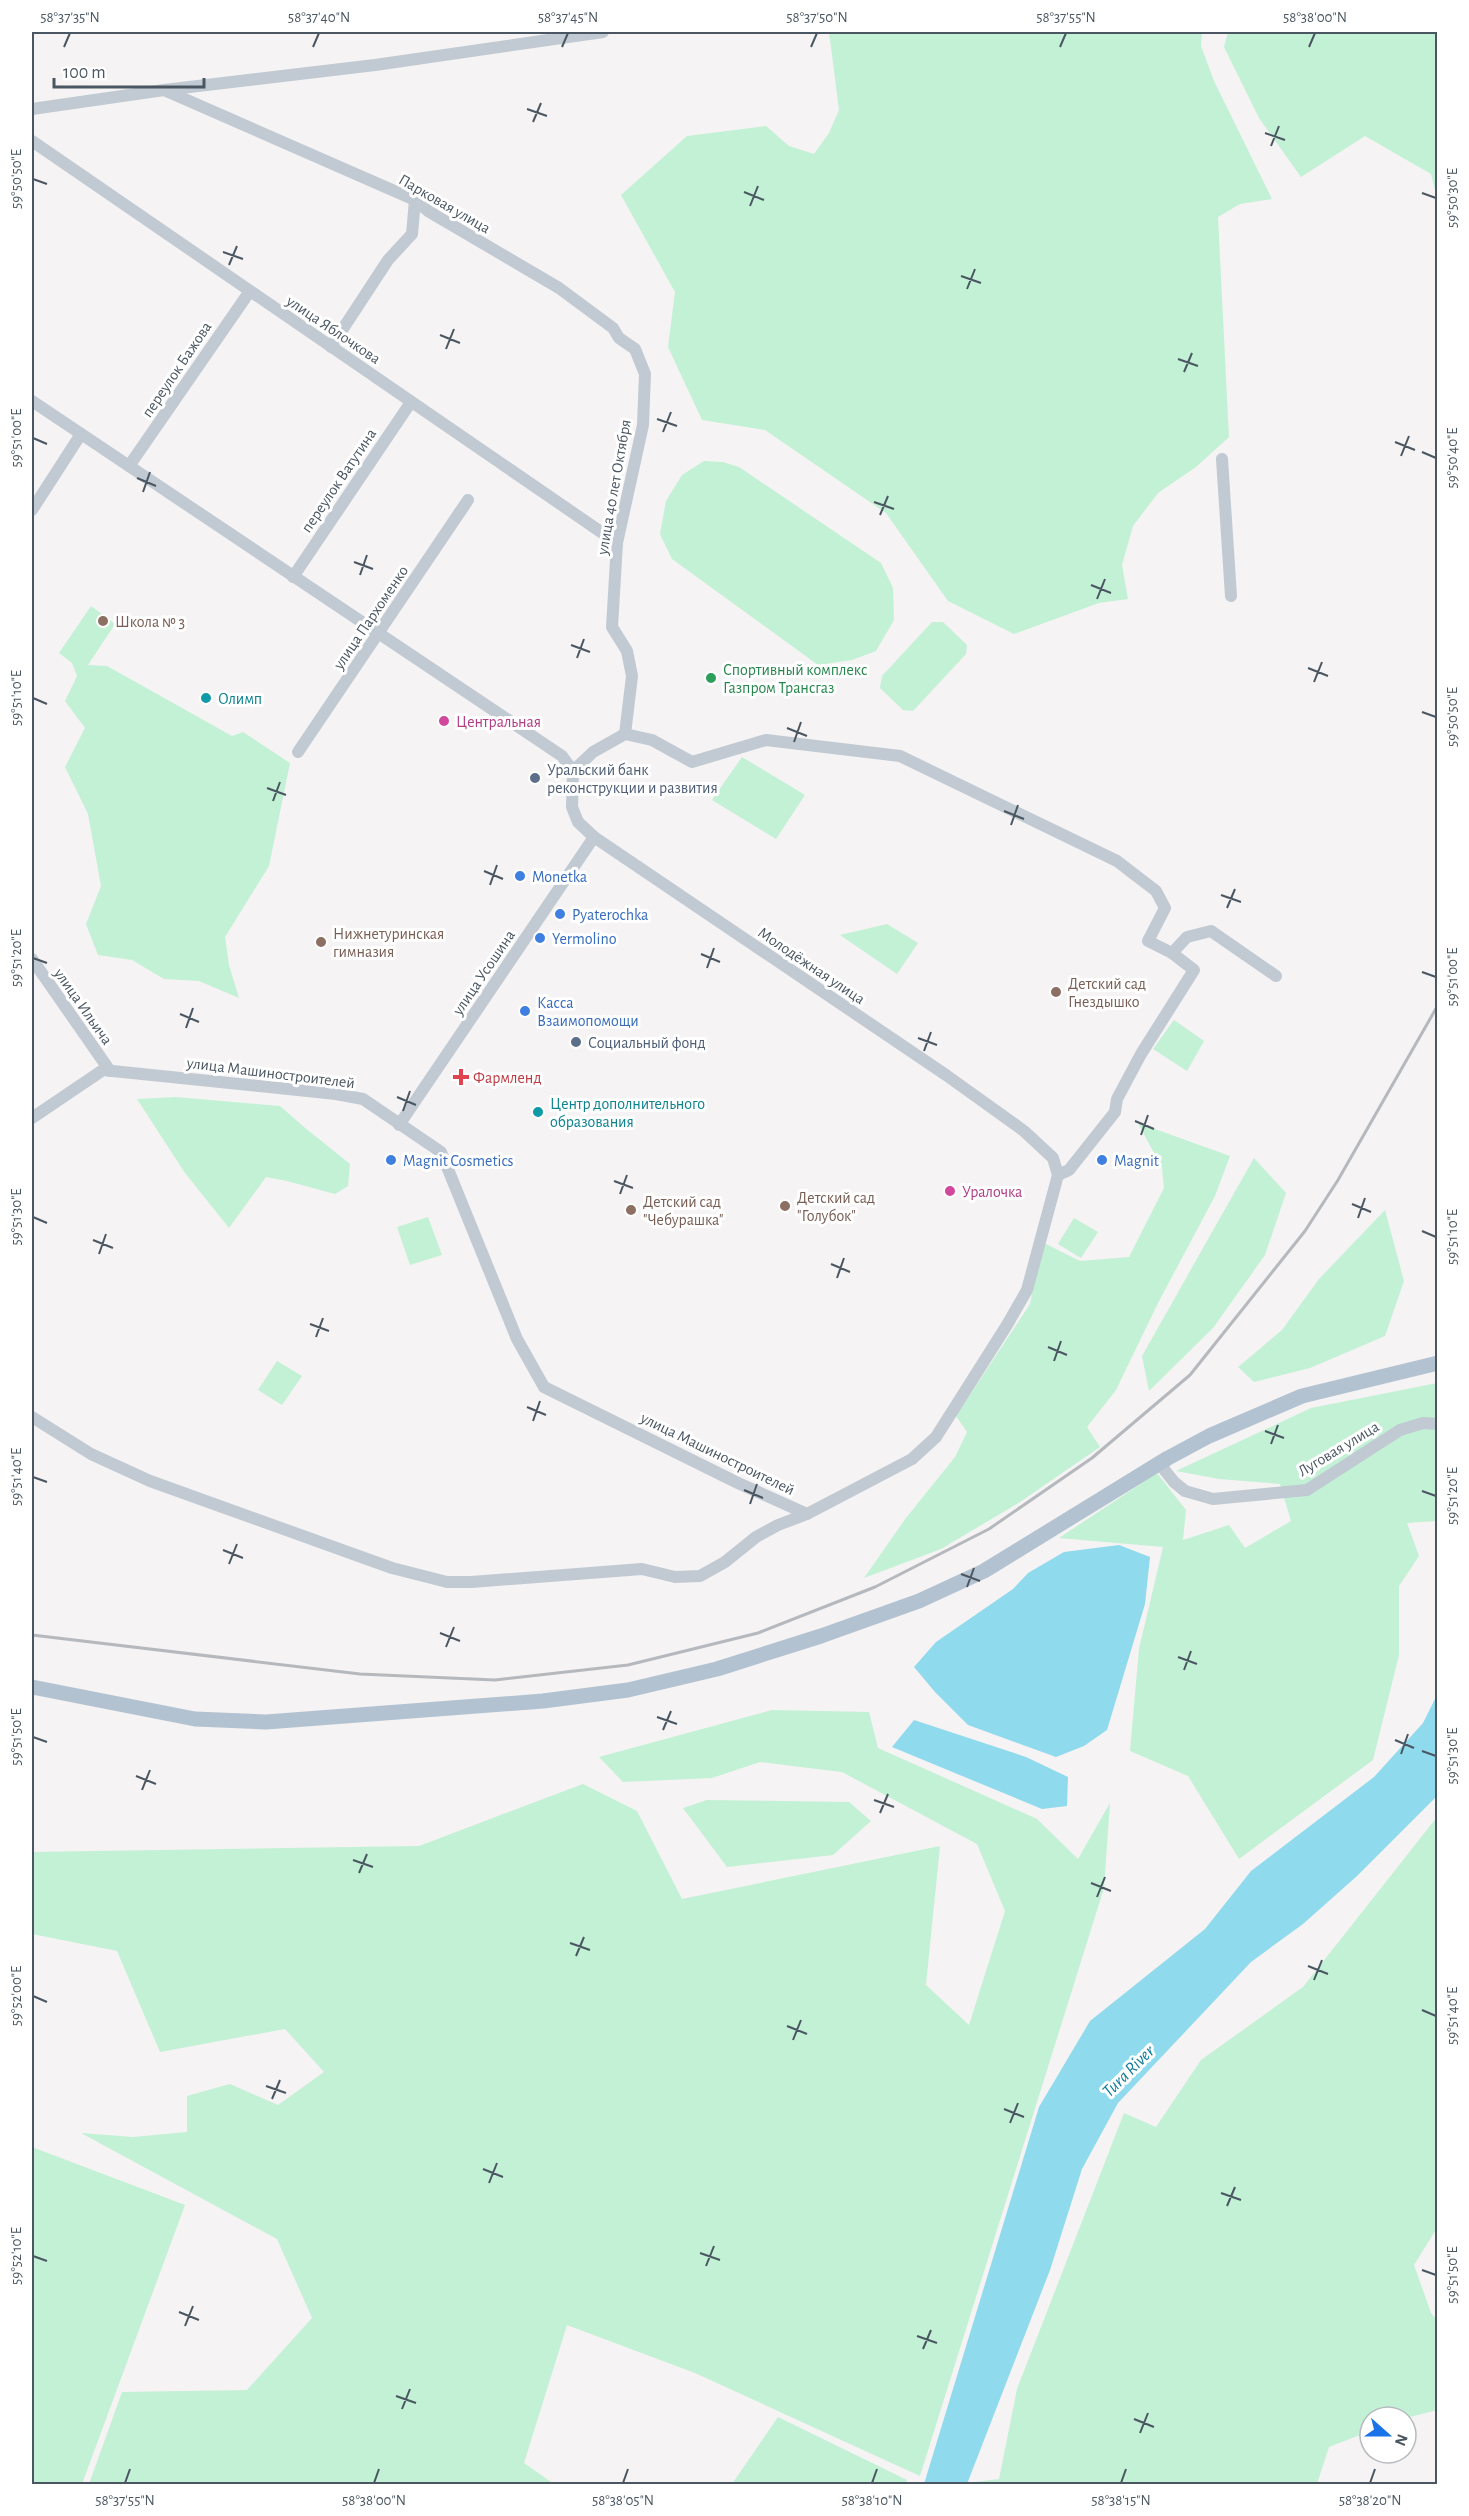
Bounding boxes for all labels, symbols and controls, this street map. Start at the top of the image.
text: 58°37'35"N [40,10,100,25]
text: 58°37'40"N [288,10,350,25]
text: 58°37'45"N [538,10,598,25]
text: 58°37'50"N [786,10,848,25]
text: 58°37'55"N [1036,10,1096,25]
text: 58°38'00"N [1283,10,1347,25]
scale bar [54,51,204,89]
text: 100 m [63,64,106,82]
text: 59°50'50"E [9,149,24,209]
text: 59°50'30"E [1445,168,1460,228]
street label: Парковая улица [395,171,493,237]
street label: улица Яблочкова [282,292,383,368]
street label: переулок Бажова [139,319,215,421]
text: 59°51'00"E [9,409,24,467]
street label: улица 40 лет Октября [594,418,635,557]
street label: переулок Ватутина [298,426,380,536]
text: 59°50'40"E [1445,428,1460,488]
street label: улица Пархоменко [330,563,412,674]
marker: Школа № 3 [96,614,110,628]
place label: Школа № 3 [115,614,185,630]
place label: Спортивный комплекс Газпром Трансгаз [723,662,867,696]
text: 59°51'10"E [9,670,24,726]
marker: Спортивный комплекс Газпром Трансгаз [704,671,718,685]
text: 59°50'50"E [1445,687,1460,747]
marker: Олимп [199,691,213,705]
place label: Олимп [218,691,262,707]
marker: Центральная [437,714,451,728]
place label: Центральная [456,714,541,730]
place label: Уральский банк реконструкции и развития [547,762,718,797]
marker: Уральский банк реконструкции и развития [528,771,542,785]
marker: Monetka [513,869,527,883]
place label: Monetka [532,869,587,885]
marker: Pyaterochka [553,907,567,921]
place label: Pyaterochka [572,907,648,924]
street label: Молодёжная улица [755,924,868,1008]
place label: Нижнетуринская гимназия [333,926,444,960]
street label: улица Усошина [449,927,519,1019]
text: 59°51'20"E [9,929,24,987]
marker: Yermolino [533,931,547,945]
place label: Yermolino [552,931,617,947]
marker: Нижнетуринская гимназия [314,935,328,949]
text: 59°51'00"E [1445,948,1460,1006]
street label: улица Ильича [50,965,115,1048]
place label: Детский сад Гнездышко [1068,976,1146,1010]
marker: Детский сад Гнездышко [1049,985,1063,999]
place label: Касса Взаимопомощи [537,995,639,1029]
marker: Касса Взаимопомощи [518,1004,532,1018]
marker: Социальный фонд [569,1035,583,1049]
place label: Социальный фонд [588,1035,706,1051]
street label: улица Машиностроителей [185,1055,356,1092]
marker: Фармленд [454,1070,468,1084]
place label: Фармленд [473,1070,542,1086]
place label: Центр дополнительного образования [550,1096,705,1130]
marker: Центр дополнительного образования [531,1105,545,1119]
marker: Magnit Cosmetics [384,1153,398,1167]
place label: Magnit Cosmetics [403,1153,514,1169]
marker: Magnit [1095,1153,1109,1167]
place label: Magnit [1114,1153,1159,1169]
marker: Уралочка [943,1184,957,1198]
place label: Уралочка [962,1184,1022,1200]
text: 59°51'30"E [9,1188,24,1246]
place label: Детский сад "Голубок" [797,1190,875,1225]
place label: Детский сад "Чебурашка" [643,1194,723,1229]
marker: Детский сад "Голубок" [778,1199,792,1213]
marker: Детский сад "Чебурашка" [624,1203,638,1217]
text: 59°51'10"E [1445,1209,1460,1265]
street label: улица Машиностроителей [637,1409,797,1499]
street label: Луговая улица [1295,1418,1382,1480]
text: 59°51'40"E [9,1448,24,1506]
text: 59°51'20"E [1445,1467,1460,1525]
text: 59°51'50"E [9,1708,24,1766]
text: 59°51'30"E [1445,1727,1460,1785]
text: 59°52'00"E [9,1966,24,2026]
text: 59°51'40"E [1445,1987,1460,2045]
water label: Tura River [1099,2042,1159,2101]
text: 59°52'10"E [9,2227,24,2285]
text: 59°51'50"E [1445,2246,1460,2304]
north arrow [1358,2405,1418,2465]
text: N [1392,2432,1411,2448]
text: 58°37'55"N [95,2493,155,2508]
text: 58°38'00"N [342,2493,406,2508]
text: 58°38'05"N [592,2493,654,2508]
text: 58°38'10"N [841,2493,903,2508]
text: 58°38'15"N [1091,2493,1151,2508]
text: 58°38'20"N [1339,2493,1401,2508]

